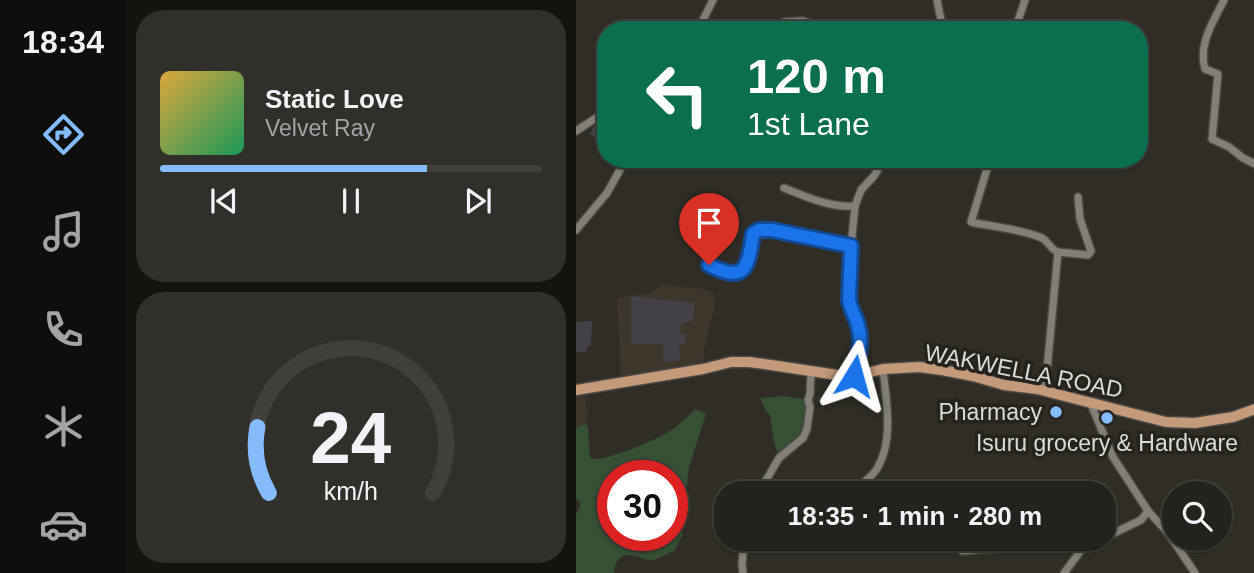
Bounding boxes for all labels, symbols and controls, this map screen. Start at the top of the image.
text: 18:34 [22,24,104,60]
icon: left [632,49,723,140]
text: 120 m [747,49,886,103]
text: Static Love [265,84,404,114]
text: 1st Lane [747,106,870,142]
icon: directions [39,110,88,159]
text: Velvet Ray [265,115,375,141]
icon: previous [205,182,243,220]
icon: pause [332,182,370,220]
icon: next [459,182,497,220]
pin [679,193,739,265]
icon: arrive [690,204,728,242]
icon: music [39,207,88,256]
icon: phone [39,305,88,354]
position arrow [817,339,891,413]
street label: WAKWELLA ROAD [923,339,1125,403]
text: 24 [311,398,392,479]
place label: Pharmacy [938,399,1042,425]
icon: climate [39,402,88,451]
marker: Pharmacy [1048,404,1064,420]
marker: Isuru grocery & Hardware [1099,410,1115,426]
place label: Isuru grocery & Hardware [976,430,1238,456]
speed limit sign: 30 [597,460,688,551]
text: km/h [324,477,378,505]
map controls [1162,481,1232,551]
button: search [1162,481,1232,551]
icon: car [39,500,88,549]
text: 18:35 · 1 min · 280 m [788,501,1042,531]

